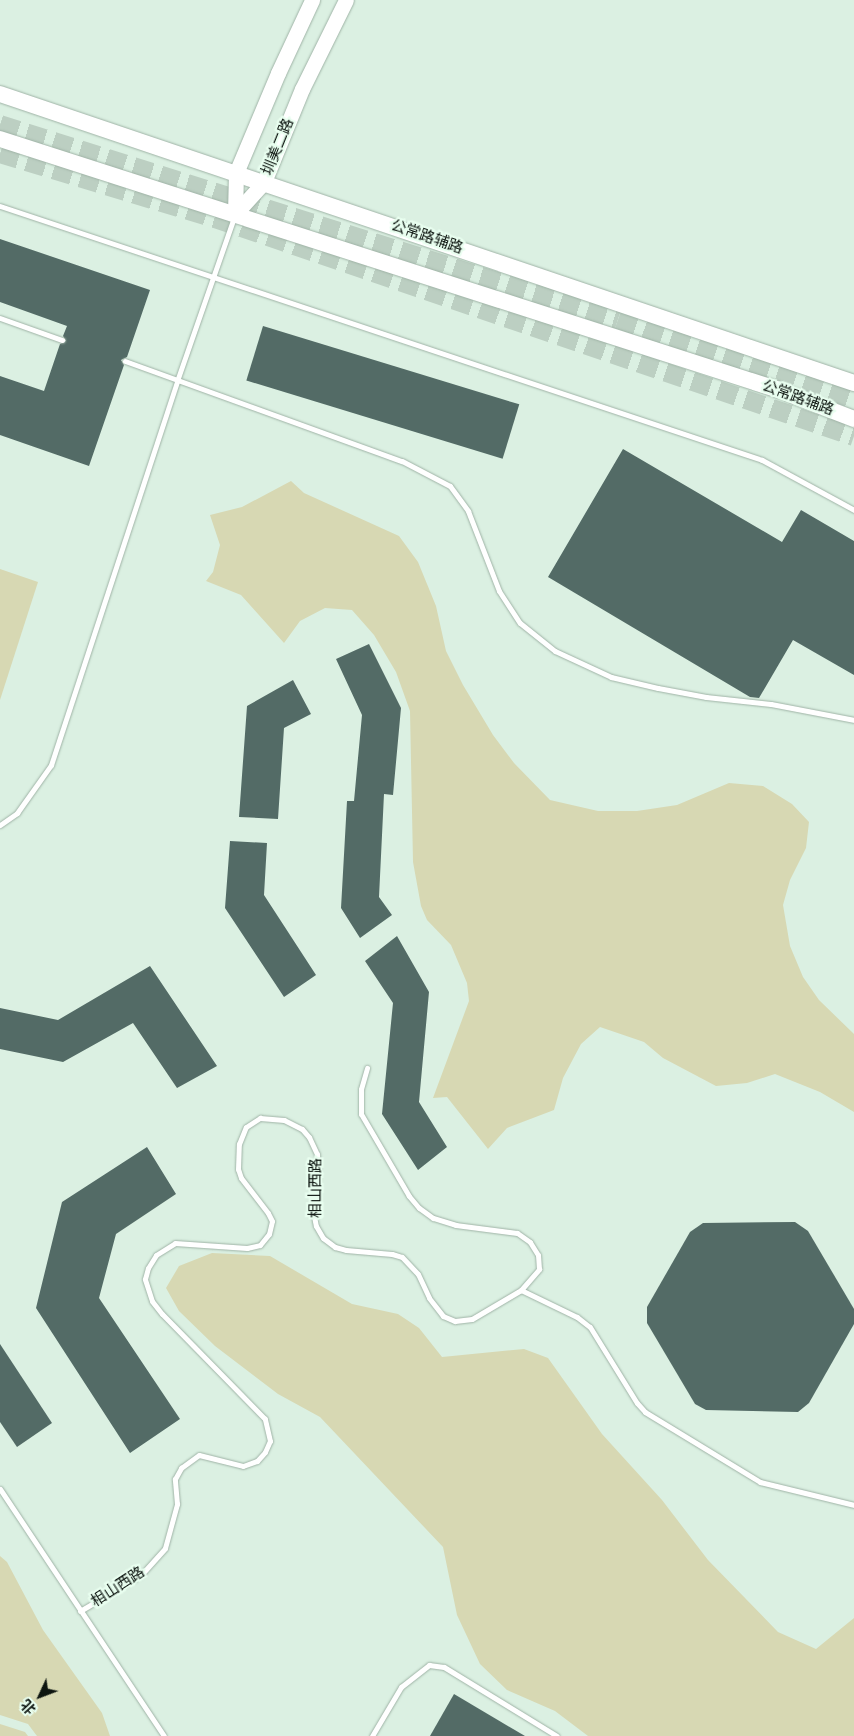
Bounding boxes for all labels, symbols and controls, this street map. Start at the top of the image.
street label: 圳美二路 [258,116,298,178]
street label: 公常路辅路 [389,216,465,258]
street label: 公常路辅路 [760,377,836,419]
street label: 相山西路 [307,1158,325,1218]
street label: 相山西路 [88,1563,148,1611]
north arrow [15,1671,65,1721]
text: 北 [18,1696,40,1717]

